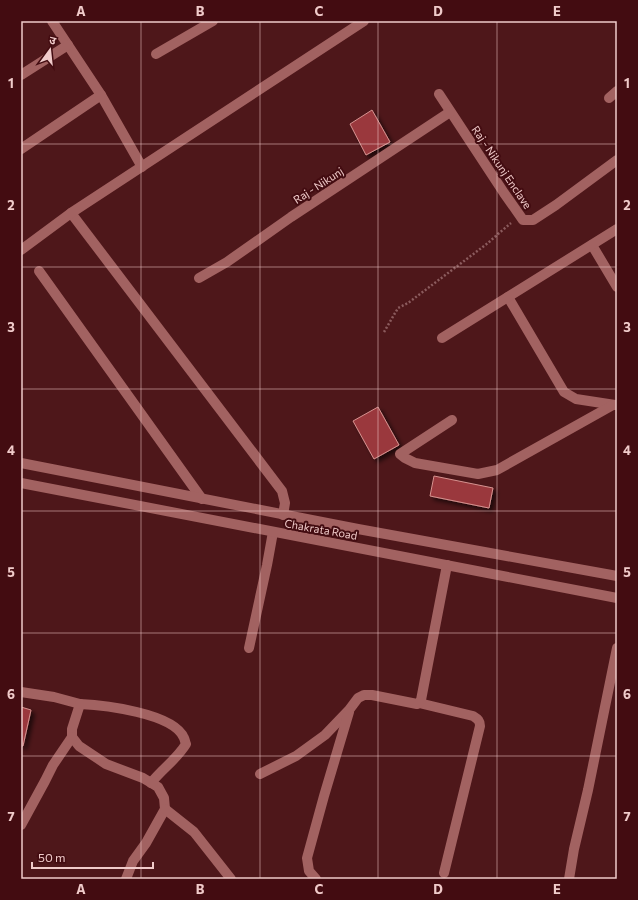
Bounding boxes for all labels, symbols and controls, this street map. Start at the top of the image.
text: A [76,3,86,19]
text: B [196,3,205,19]
text: C [315,3,324,19]
text: D [433,3,443,19]
text: E [553,3,561,19]
north arrow [30,30,70,70]
text: उ [48,33,58,47]
text: 1 [8,75,14,91]
text: 1 [624,75,630,91]
street label: Raj - Nikunj Enclave [469,123,535,211]
street label: Raj - Nikunj [291,164,346,206]
text: 2 [7,197,15,213]
text: 2 [623,197,631,213]
text: 3 [7,319,15,335]
text: 3 [623,319,631,335]
text: 4 [7,442,15,458]
text: 4 [623,442,631,458]
street label: Chakrata Road [284,516,358,542]
text: 5 [7,564,15,580]
text: 5 [623,564,631,580]
text: 6 [7,686,15,702]
text: 6 [623,686,631,702]
text: 7 [7,808,15,824]
text: 7 [623,808,631,824]
scale bar [32,844,153,870]
text: 50 m [38,850,66,864]
text: A [76,881,86,897]
text: B [196,881,205,897]
text: C [315,881,324,897]
text: D [433,881,443,897]
text: E [553,881,561,897]

